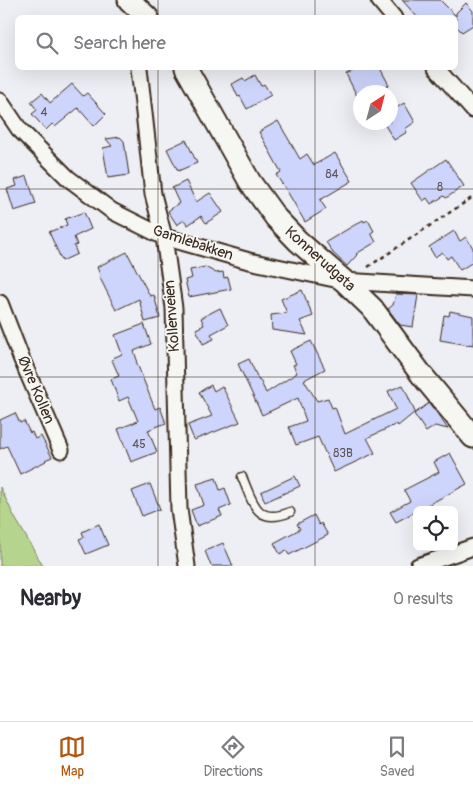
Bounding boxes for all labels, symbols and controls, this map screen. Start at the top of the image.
search box [15,15,458,70]
icon: search [33,29,61,57]
text: Search here [73,31,166,55]
north arrow [353,85,398,130]
house number: 4 [41,105,48,120]
house number: 84 [325,167,339,182]
house number: 8 [437,180,443,195]
street label: Gamlebakken [150,221,236,265]
street label: Konnerudgata [281,222,359,296]
street label: Kollenveien [160,279,184,353]
street label: Øvre Kollen [13,353,59,427]
house number: 45 [132,437,146,452]
house number: 83B [333,446,353,461]
map controls [413,506,458,551]
button: locate [413,506,458,551]
text: Nearby [20,585,81,612]
text: 0 results [393,589,453,609]
tab: Map [58,733,86,780]
tab: Directions [203,733,263,780]
tab: Saved [380,733,415,780]

